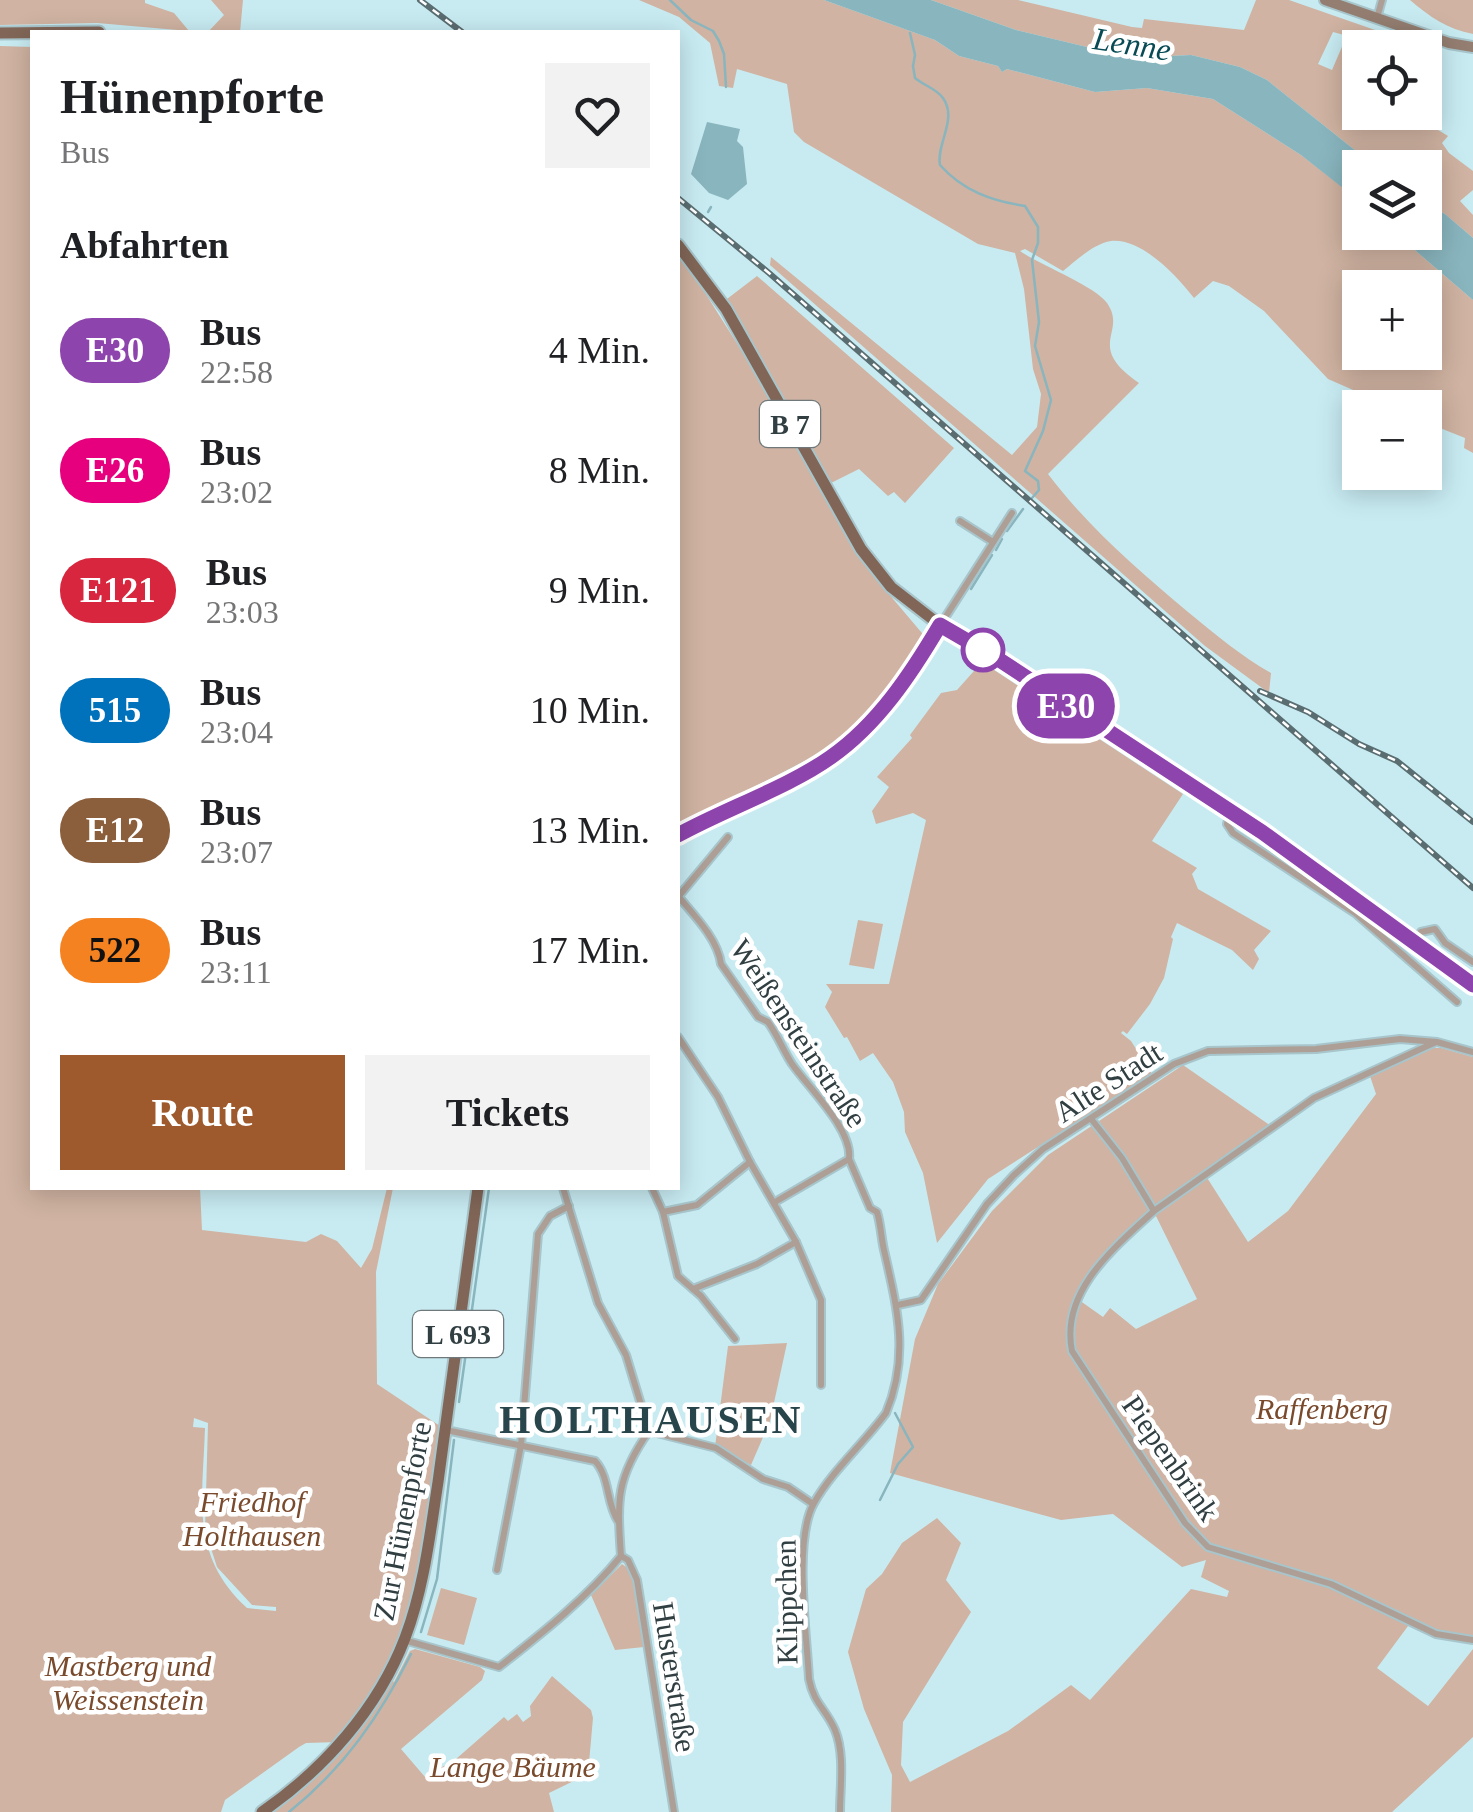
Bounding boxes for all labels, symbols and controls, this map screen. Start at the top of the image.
water label: Lenne [1090,20,1173,68]
map controls [1342,30,1442,490]
button: locate [1342,30,1442,130]
button: heart [545,63,650,168]
text: Hünenpforte [60,70,324,123]
text: Bus [60,134,110,170]
button: layers [1342,150,1442,250]
text: Abfahrten [60,224,229,266]
button: + [1342,270,1442,370]
text: Bus [200,311,261,353]
text: 4 Min. [549,329,650,371]
text: E30 [86,331,144,370]
text: 22:58 [200,354,273,390]
button: − [1342,390,1442,490]
road number: B 7 [760,401,820,447]
text: Bus [200,431,261,473]
text: 8 Min. [549,449,650,491]
text: E26 [86,451,144,490]
text: 23:02 [200,474,273,510]
text: Bus [206,551,267,593]
text: 9 Min. [549,569,650,611]
text: E121 [80,571,156,610]
text: 23:03 [206,594,279,630]
unlabelled marker [962,629,1004,671]
text: Bus [200,671,261,713]
line badge: E30 [1008,674,1124,738]
text: E30 [1037,687,1095,726]
text: 10 Min. [530,689,650,731]
text: 515 [89,691,141,730]
text: 23:04 [200,714,273,750]
text: Bus [200,791,261,833]
text: 13 Min. [530,809,650,851]
text: E12 [86,811,144,850]
text: 23:07 [200,834,273,870]
text: Bus [200,911,261,953]
text: 17 Min. [530,929,650,971]
text: 522 [89,931,141,970]
street label: Weißensteinstraße [724,933,874,1133]
text: 23:11 [200,954,272,990]
street label: Alte Stadt [1048,1035,1168,1129]
button: Route [60,1055,345,1170]
button: Tickets [365,1055,650,1170]
road number: L 693 [413,1311,503,1357]
street label: Piepenbrink [1116,1389,1226,1527]
park label: Raffenberg [1255,1392,1388,1425]
district label: HOLTHAUSEN [499,1397,803,1442]
street label: Zur Hünenpforte [366,1418,438,1624]
park label: Friedhof Holthausen [182,1485,321,1552]
street label: Klippchen [768,1539,804,1665]
street label: Husterstraße [647,1600,703,1754]
park label: Mastberg und Weissenstein [44,1649,212,1716]
park label: Lange Bäume [429,1750,596,1783]

